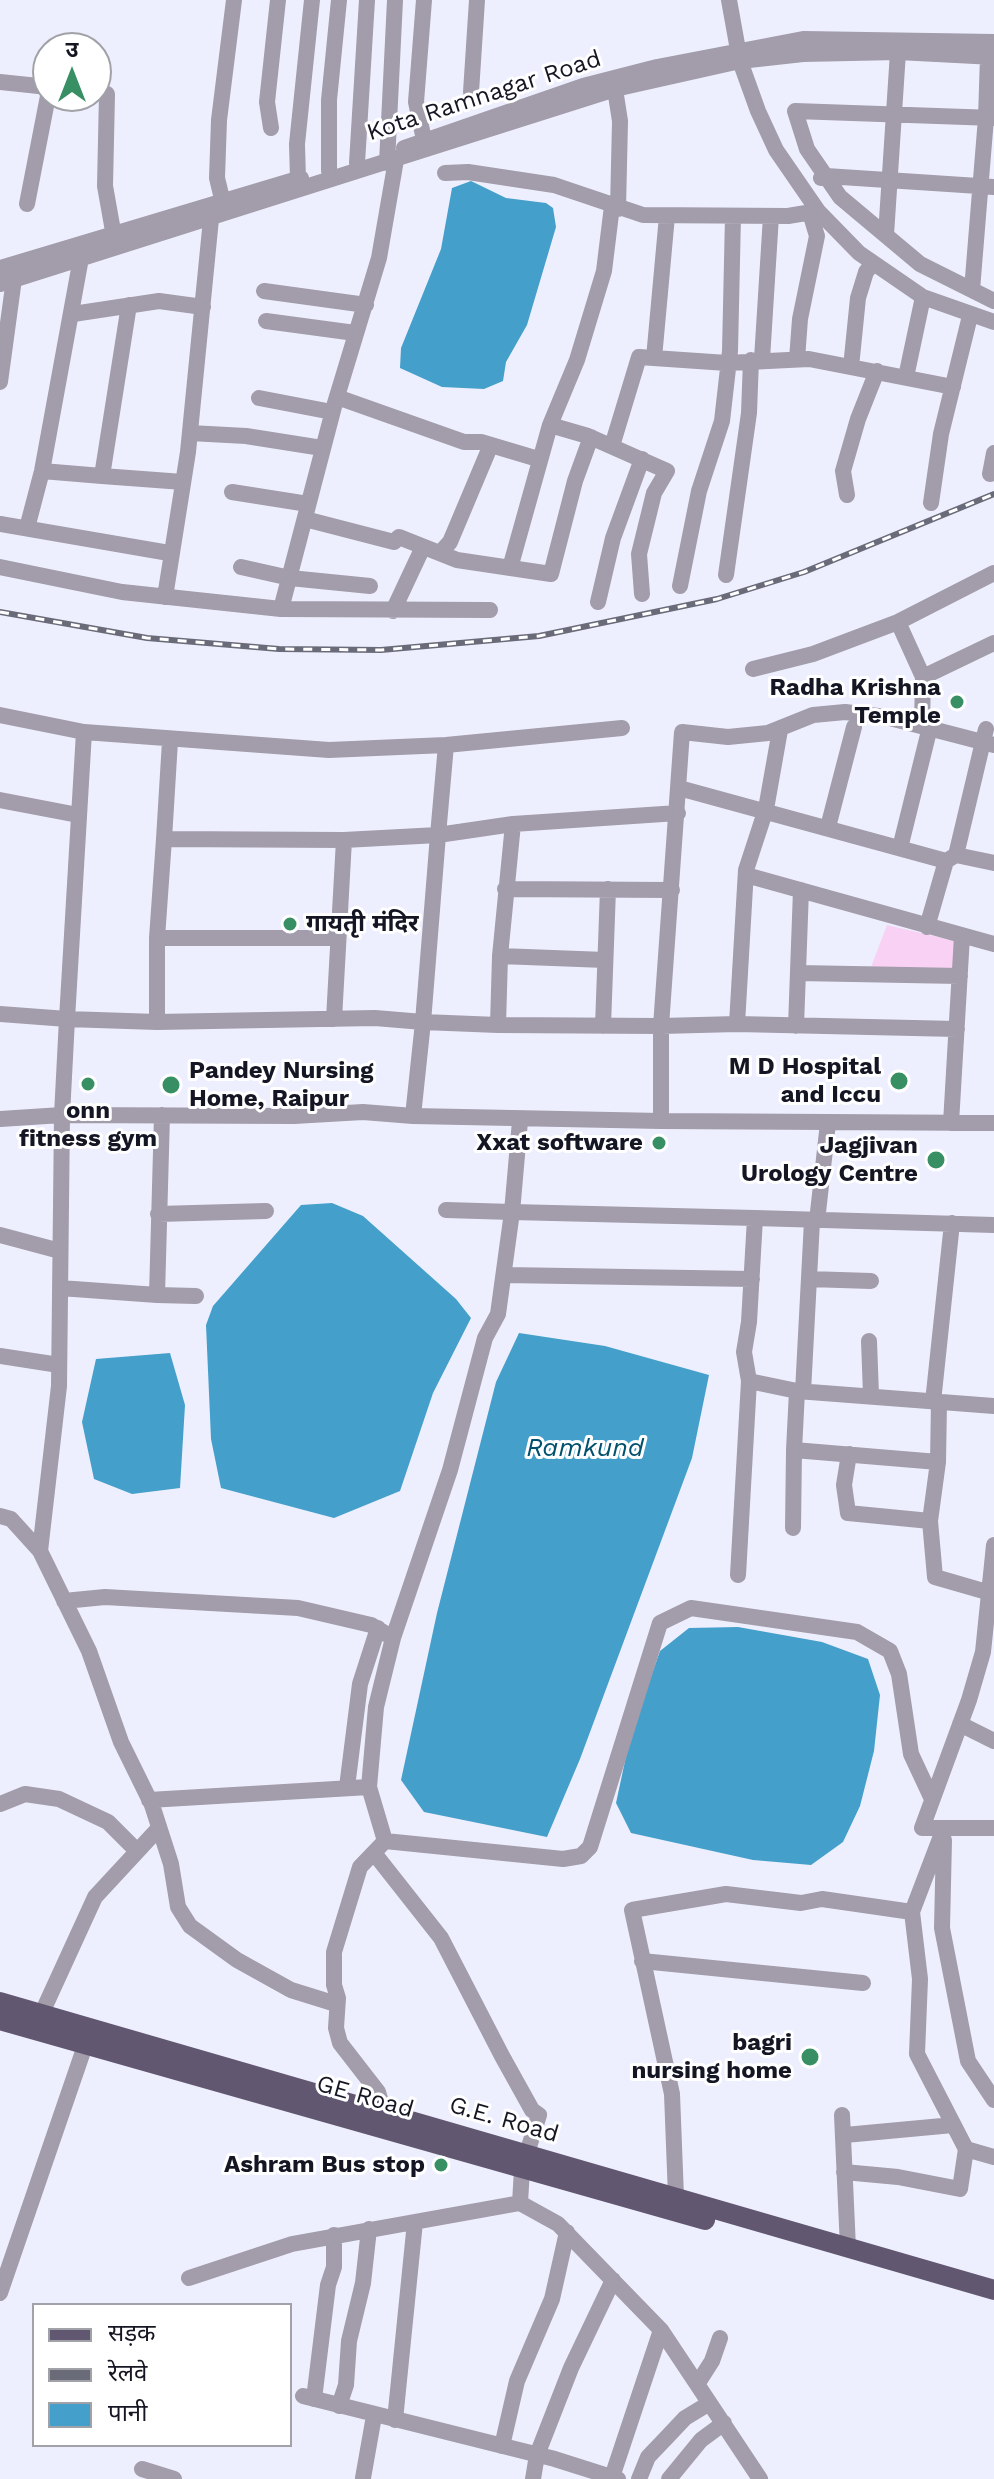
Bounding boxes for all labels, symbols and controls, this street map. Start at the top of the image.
north arrow [32,32,112,112]
text: उ [66,37,78,62]
street label: Kota Ramnagar Road [363,45,605,147]
place label: Radha Krishna Temple [770,674,941,730]
marker: Radha Krishna Temple [948,693,966,711]
place label: गायतृी मंदिर [306,910,419,938]
marker: गायतृी मंदिर [281,915,299,933]
place label: M D Hospital and Iccu [729,1053,881,1109]
place label: Pandey Nursing Home, Raipur [189,1057,373,1113]
marker: M D Hospital and Iccu [888,1070,910,1092]
marker: Pandey Nursing Home, Raipur [160,1074,182,1096]
marker: onn fitness gym [79,1075,97,1093]
place label: onn fitness gym [19,1097,157,1153]
place label: Xxat software [476,1129,643,1157]
place label: Jagjivan Urology Centre [741,1132,918,1188]
marker: Xxat software [650,1134,668,1152]
marker: Jagjivan Urology Centre [925,1149,947,1171]
water label: Ramkund [526,1432,644,1464]
place label: bagri nursing home [631,2029,792,2085]
marker: bagri nursing home [799,2046,821,2068]
street label: GE Road [313,2069,417,2125]
street label: G.E. Road [446,2091,562,2149]
place label: Ashram Bus stop [224,2151,425,2179]
marker: Ashram Bus stop [432,2156,450,2174]
legend [32,2303,292,2447]
text: सड़क [108,2319,156,2347]
text: रेलवे [108,2359,147,2387]
text: पानी [108,2399,147,2427]

